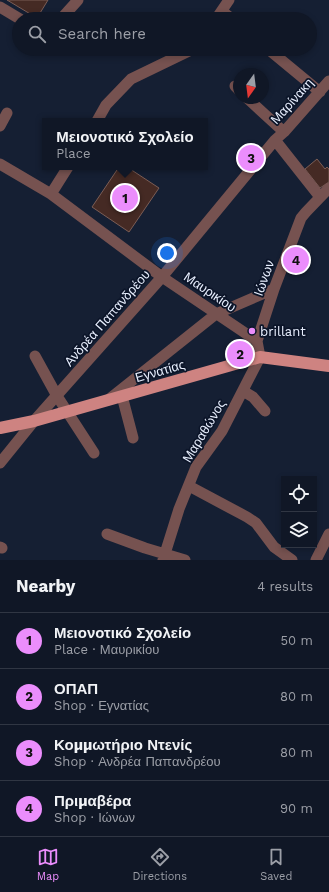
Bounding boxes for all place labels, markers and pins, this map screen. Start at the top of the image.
pin: 3 [238,143,264,173]
pin: 1 [112,183,138,213]
pin: 4 [283,245,309,275]
place label: brillant [260,324,306,339]
marker: brillant [247,326,257,336]
pin: 2 [227,339,253,369]

